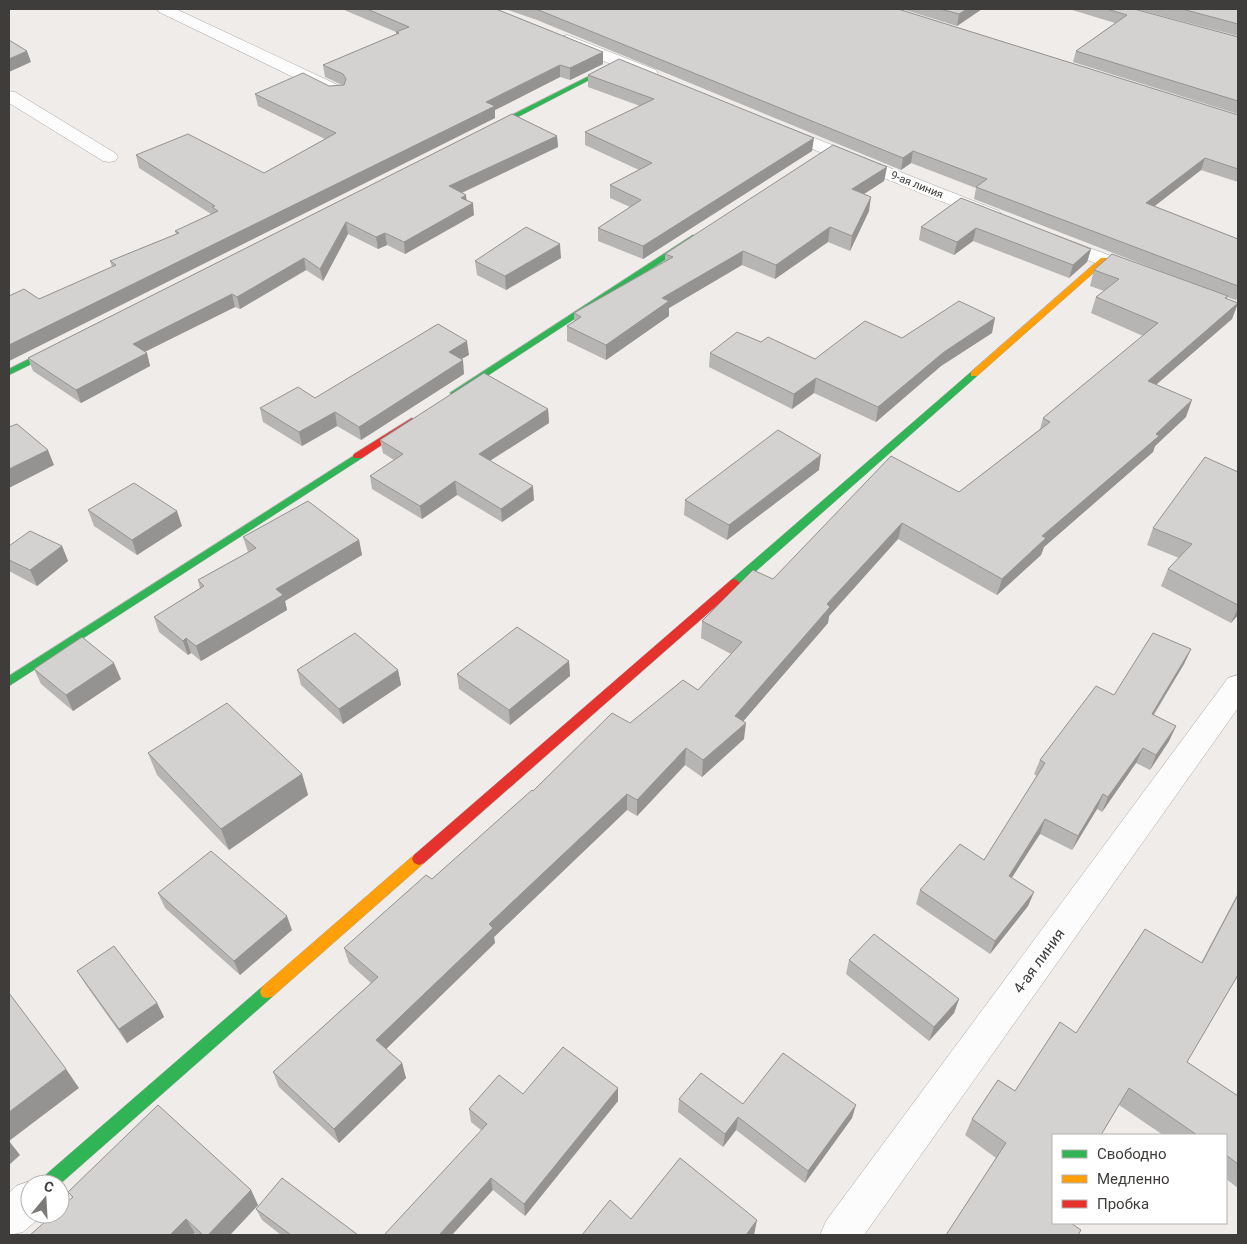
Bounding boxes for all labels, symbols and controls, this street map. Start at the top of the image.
street label: 9-ая линия [889,169,945,201]
street label: 4-ая линия [1010,925,1068,997]
legend [1052,1134,1227,1224]
text: Свободно [1097,1145,1166,1163]
text: Медленно [1097,1170,1170,1188]
north arrow [20,1174,70,1224]
text: С [42,1178,56,1196]
text: Пробка [1097,1195,1149,1213]

